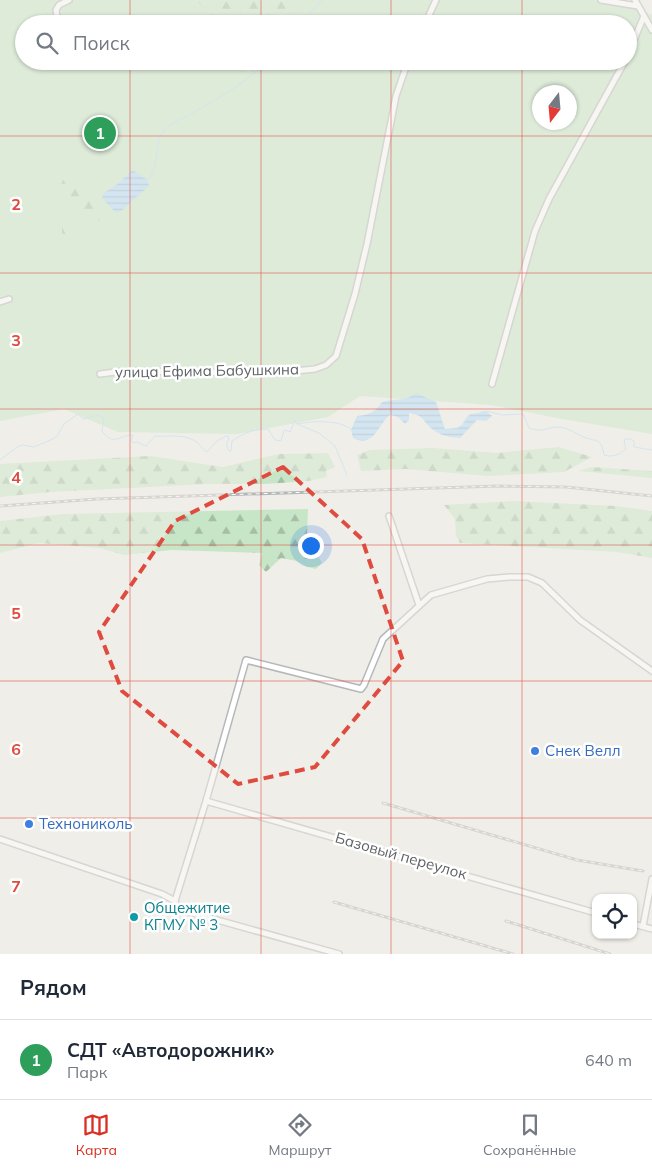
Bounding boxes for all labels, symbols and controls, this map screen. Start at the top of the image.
search box [15,15,637,70]
icon: search [33,29,61,57]
text: Поиск [73,31,130,55]
north arrow [532,85,577,130]
pin: 1 [84,114,116,152]
text: 2 [11,194,21,214]
text: 3 [11,330,21,350]
street label: улица Ефима Бабушкина [115,359,299,382]
text: 4 [11,467,21,487]
your location [298,533,324,559]
text: 5 [11,603,21,623]
text: 6 [11,739,21,759]
place label: Снек Велл [545,741,621,760]
marker: Снек Велл [529,745,541,757]
place label: Технониколь [39,814,133,833]
marker: Технониколь [23,818,35,830]
street label: Базовый переулок [333,828,470,884]
text: 7 [11,876,21,896]
map controls [592,894,637,939]
button: locate [592,894,637,939]
place label: Общежитие КГМУ № 3 [144,898,230,934]
marker: Общежитие КГМУ № 3 [128,911,140,923]
text: Рядом [20,974,87,1000]
text: СДТ «Автодорожник» [67,1038,274,1062]
text: 1 [31,1050,41,1070]
text: 640 m [585,1050,632,1070]
text: Парк [67,1062,107,1082]
tab: Карта [76,1111,117,1159]
tab: Маршрут [269,1111,331,1159]
tab: Сохранённые [483,1111,576,1159]

